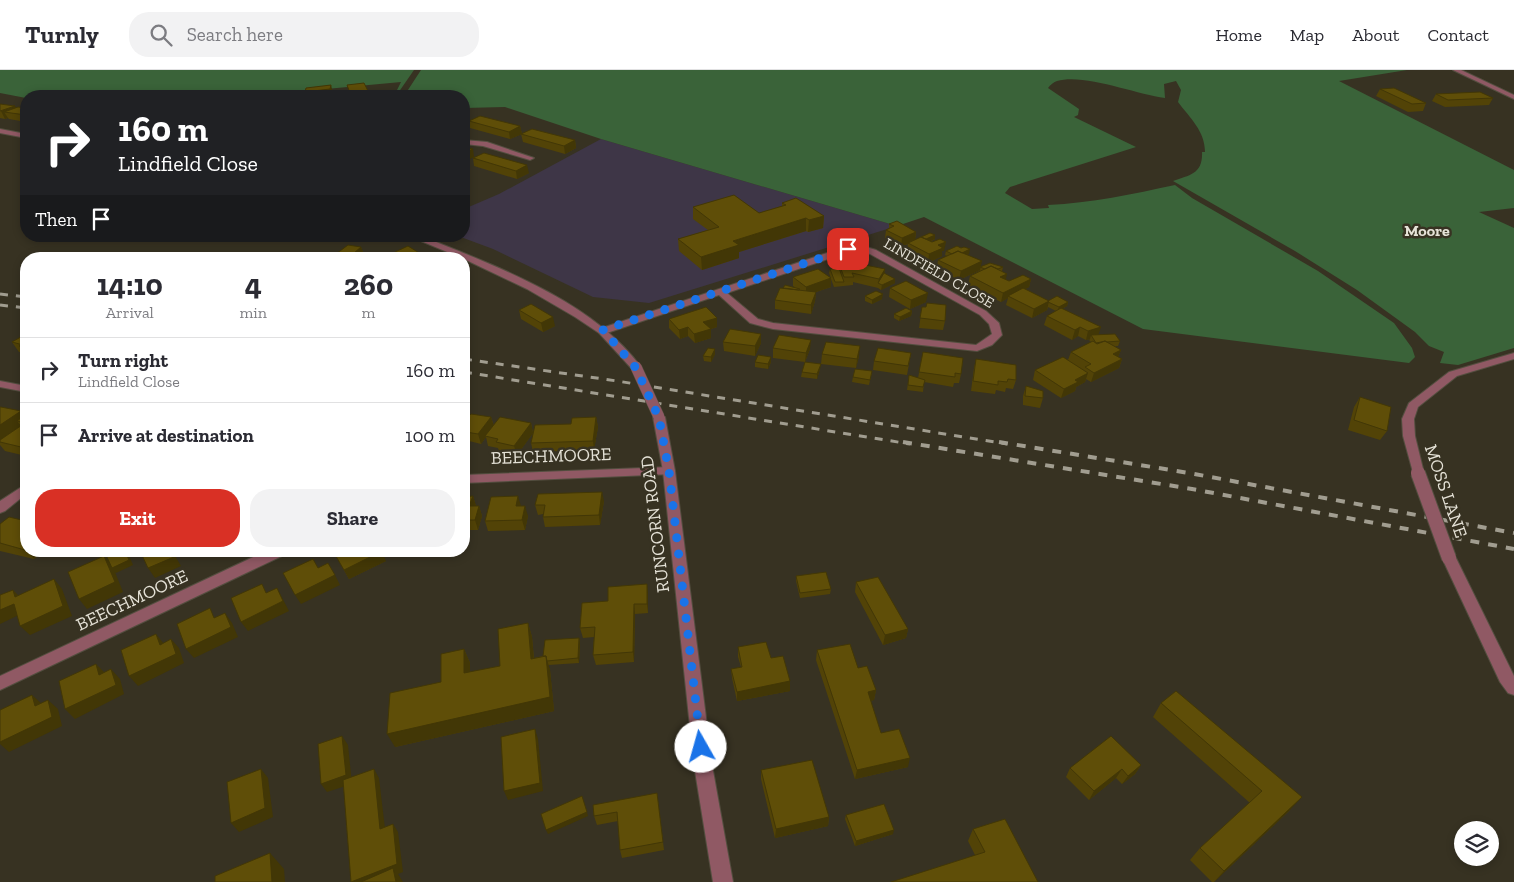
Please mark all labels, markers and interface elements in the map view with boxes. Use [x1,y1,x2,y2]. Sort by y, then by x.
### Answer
search box [129,12,479,57]
text: Turnly [25,20,99,49]
icon: search [147,21,175,49]
text: Search here [187,23,283,46]
text: Home [1215,24,1262,46]
text: Map [1290,24,1324,46]
text: About [1352,24,1399,46]
text: Contact [1427,24,1489,46]
text: 160 m [118,108,208,150]
icon: right [35,110,100,175]
text: Lindfield Close [118,150,258,177]
icon: arrive [87,205,115,233]
text: Then [35,208,77,231]
district label: Moore [1404,221,1450,240]
pin [827,228,869,270]
street label: LINDFIELD CLOSE [881,234,997,312]
icon: arrive [834,235,862,263]
text: 14:10 [97,267,163,303]
text: 4 [245,267,262,303]
text: 260 [344,267,393,303]
text: Arrival [106,303,154,322]
text: min [240,303,267,322]
text: m [362,303,375,322]
text: Turn right [78,349,168,372]
icon: right [35,356,63,384]
text: 160 m [406,359,455,382]
text: Lindfield Close [78,372,180,391]
icon: arrive [35,421,63,449]
text: Arrive at destination [78,424,254,447]
text: 100 m [405,424,455,447]
street label: MOSS LANE [1420,441,1472,541]
street label: BEECHMOORE [490,443,612,469]
street label: RUNCORN ROAD [636,454,674,594]
button: Exit [35,489,240,547]
button: Share [250,489,455,547]
street label: BEECHMOORE [73,565,191,635]
position arrow [674,720,726,772]
map controls [1454,821,1499,866]
button: layers [1454,821,1499,866]

